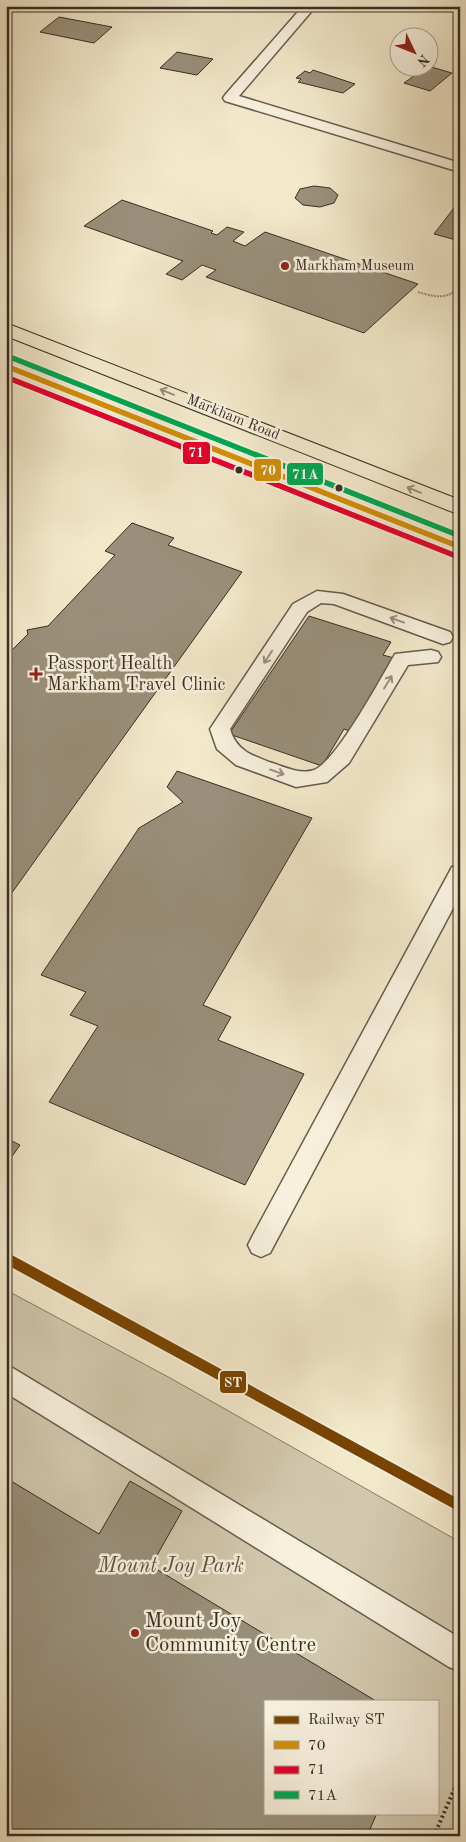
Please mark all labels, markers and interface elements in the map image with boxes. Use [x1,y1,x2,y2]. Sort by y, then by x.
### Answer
north arrow [388,28,438,78]
text: N [414,51,432,69]
place label: Markham Museum [295,259,415,274]
marker: Markham Museum [279,260,291,272]
one-way arrow [159,387,175,396]
street label: Markham Road [184,392,282,444]
line badge: 71 [182,441,211,465]
text: 71 [188,446,204,460]
line badge: 70 [253,458,282,482]
line badge: 71A [286,462,324,486]
text: 70 [260,464,276,478]
unlabelled marker [234,465,244,475]
text: 71A [292,468,319,482]
unlabelled marker [334,483,344,493]
one-way arrow [407,485,423,494]
one-way arrow [390,615,405,624]
one-way arrow [263,650,273,664]
place label: Passport Health Markham Travel Clinic [47,655,225,694]
marker: Passport Health Markham Travel Clinic [29,667,43,681]
one-way arrow [383,676,393,690]
one-way arrow [268,768,284,777]
line badge: ST [219,1370,247,1394]
text: ST [224,1376,242,1390]
park label: Mount Joy Park [97,1556,244,1577]
place label: Mount Joy Community Centre [145,1611,316,1656]
marker: Mount Joy Community Centre [129,1627,141,1639]
legend [264,1700,438,1814]
text: Railway ST [308,1713,385,1728]
text: 70 [308,1739,325,1754]
text: 71 [308,1763,325,1778]
text: 71A [308,1789,337,1804]

